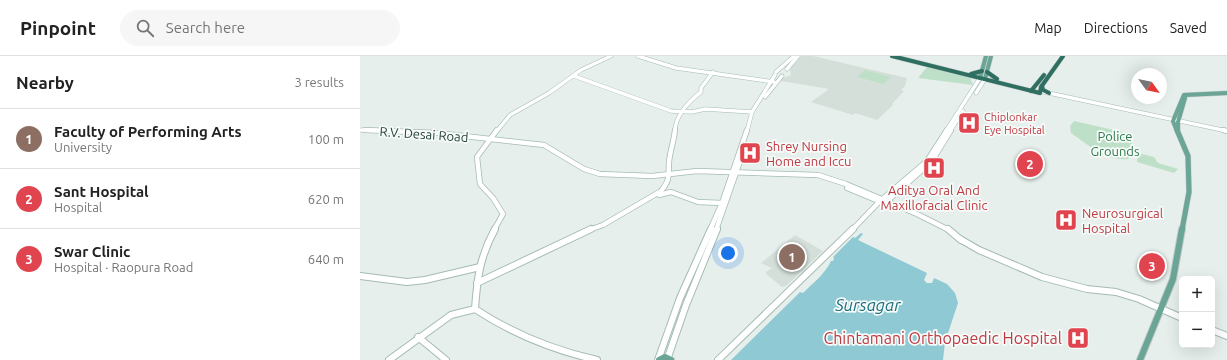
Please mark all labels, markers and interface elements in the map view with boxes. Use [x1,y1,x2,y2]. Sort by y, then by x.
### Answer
search box [120,10,400,46]
text: Pinpoint [20,17,96,39]
icon: search [134,17,156,39]
text: Search here [166,19,245,36]
text: Map [1034,20,1062,36]
text: Directions [1084,20,1148,36]
text: Saved [1170,20,1207,36]
north arrow [1131,68,1167,104]
text: Nearby [16,73,74,92]
text: 3 results [294,75,344,89]
hospital icon: Chiplonkar Eye Hospital [956,110,982,136]
place label: Chiplonkar Eye Hospital [984,111,1045,136]
text: Faculty of Performing Arts [54,123,242,140]
street label: R.V. Desai Road [379,124,469,144]
park label: Police Grounds [1090,129,1140,158]
text: 1 [25,132,33,146]
text: 100 m [308,132,344,146]
place label: Shrey Nursing Home and Iccu [766,139,852,168]
text: University [54,140,112,154]
hospital icon: Shrey Nursing Home and Iccu [737,140,763,166]
pin: 2 [1017,149,1043,179]
hospital icon: Aditya Oral And Maxillofacial Clinic [921,155,947,181]
text: Sant Hospital [54,183,149,200]
place label: Aditya Oral And Maxillofacial Clinic [880,183,988,212]
text: 2 [25,192,33,206]
text: 620 m [308,192,344,206]
text: Hospital [54,200,102,214]
place label: Neurosurgical Hospital [1082,206,1164,235]
hospital icon: Neurosurgical Hospital [1053,207,1079,233]
pin: 1 [779,242,805,272]
text: Swar Clinic [54,243,130,260]
your location [718,243,738,263]
pin: 3 [1139,251,1165,281]
text: 3 [25,252,33,266]
text: 640 m [308,252,344,266]
text: Hospital · Raopura Road [54,260,193,274]
map controls [1179,276,1215,348]
button: + [1179,276,1215,312]
water label: Sursagar [834,295,901,314]
button: − [1179,312,1215,348]
hospital icon: Chintamani Orthopaedic Hospital [1065,325,1091,351]
place label: Chintamani Orthopaedic Hospital [823,329,1062,347]

